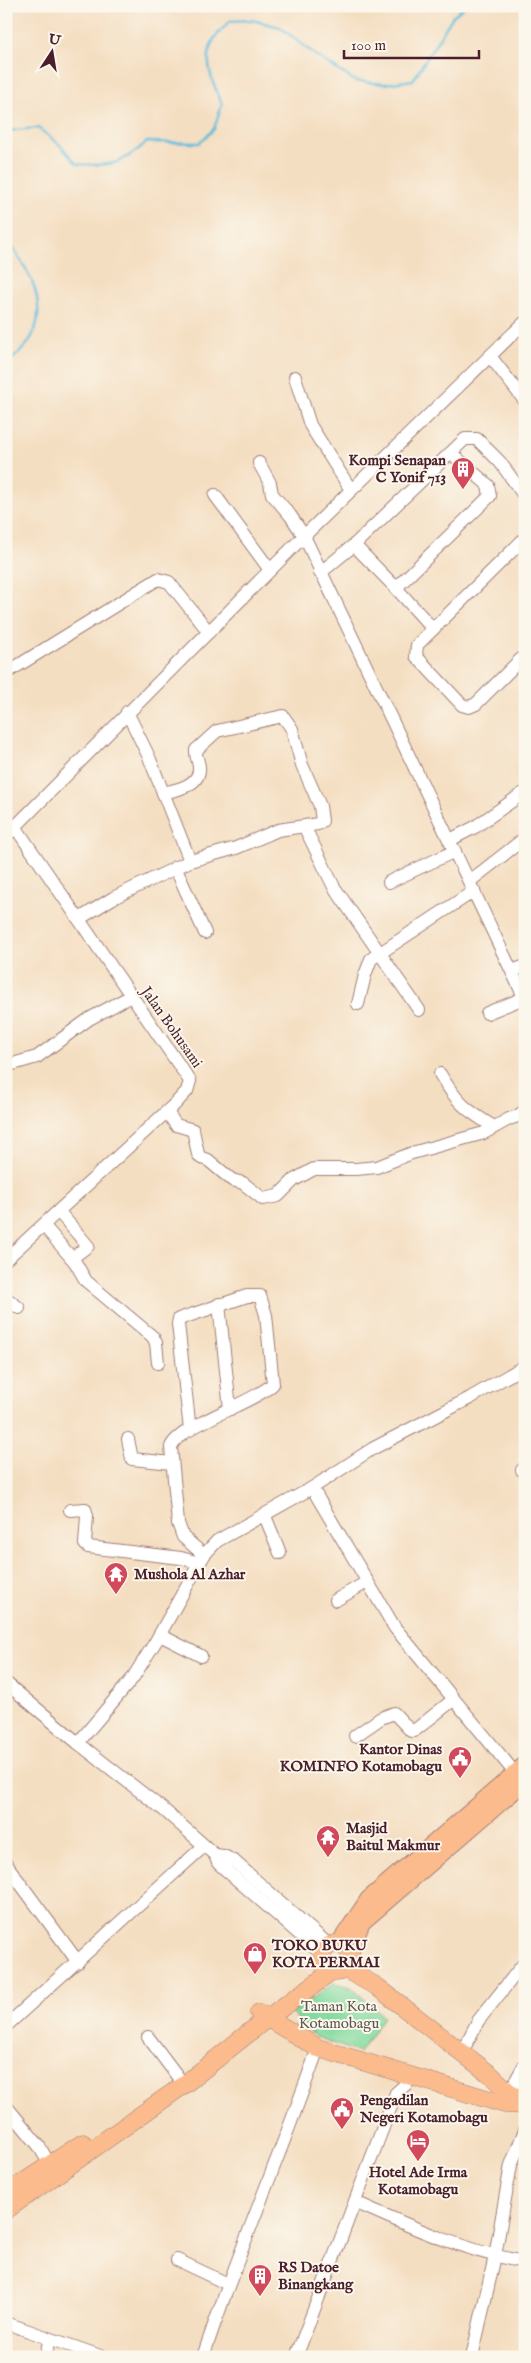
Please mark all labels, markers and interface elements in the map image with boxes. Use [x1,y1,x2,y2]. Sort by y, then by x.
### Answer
north arrow [28,28,78,78]
scale bar [344,28,478,60]
text: U [46,30,63,51]
text: 100 m [351,36,387,55]
place label: Kompi Senapan C Yonif 713 [349,451,446,487]
building icon: Kompi Senapan C Yonif 713 [450,456,476,490]
street label: Jalan Bohusami [135,981,207,1072]
temple icon: Mushola Al Azhar [103,1561,129,1595]
place label: Mushola Al Azhar [134,1565,246,1584]
place label: Kantor Dinas KOMINFO Kotamobagu [280,1740,443,1776]
public building icon: Kantor Dinas KOMINFO Kotamobagu [447,1745,473,1779]
place label: Masjid Baitul Makmur [346,1819,441,1855]
temple icon: Masjid Baitul Makmur [315,1824,341,1858]
place label: TOKO BUKU KOTA PERMAI [271,1936,381,1972]
shop icon: TOKO BUKU KOTA PERMAI [242,1941,268,1975]
park label: Taman Kota Kotamobagu [299,1997,379,2033]
place label: Pengadilan Negeri Kotamobagu [359,2091,488,2127]
public building icon: Pengadilan Negeri Kotamobagu [329,2096,355,2130]
hotel icon: Hotel Ade Irma Kotamobagu [405,2128,431,2162]
place label: Hotel Ade Irma Kotamobagu [369,2163,468,2199]
place label: RS Datoe Binangkang [278,2258,354,2294]
building icon: RS Datoe Binangkang [247,2263,273,2297]

